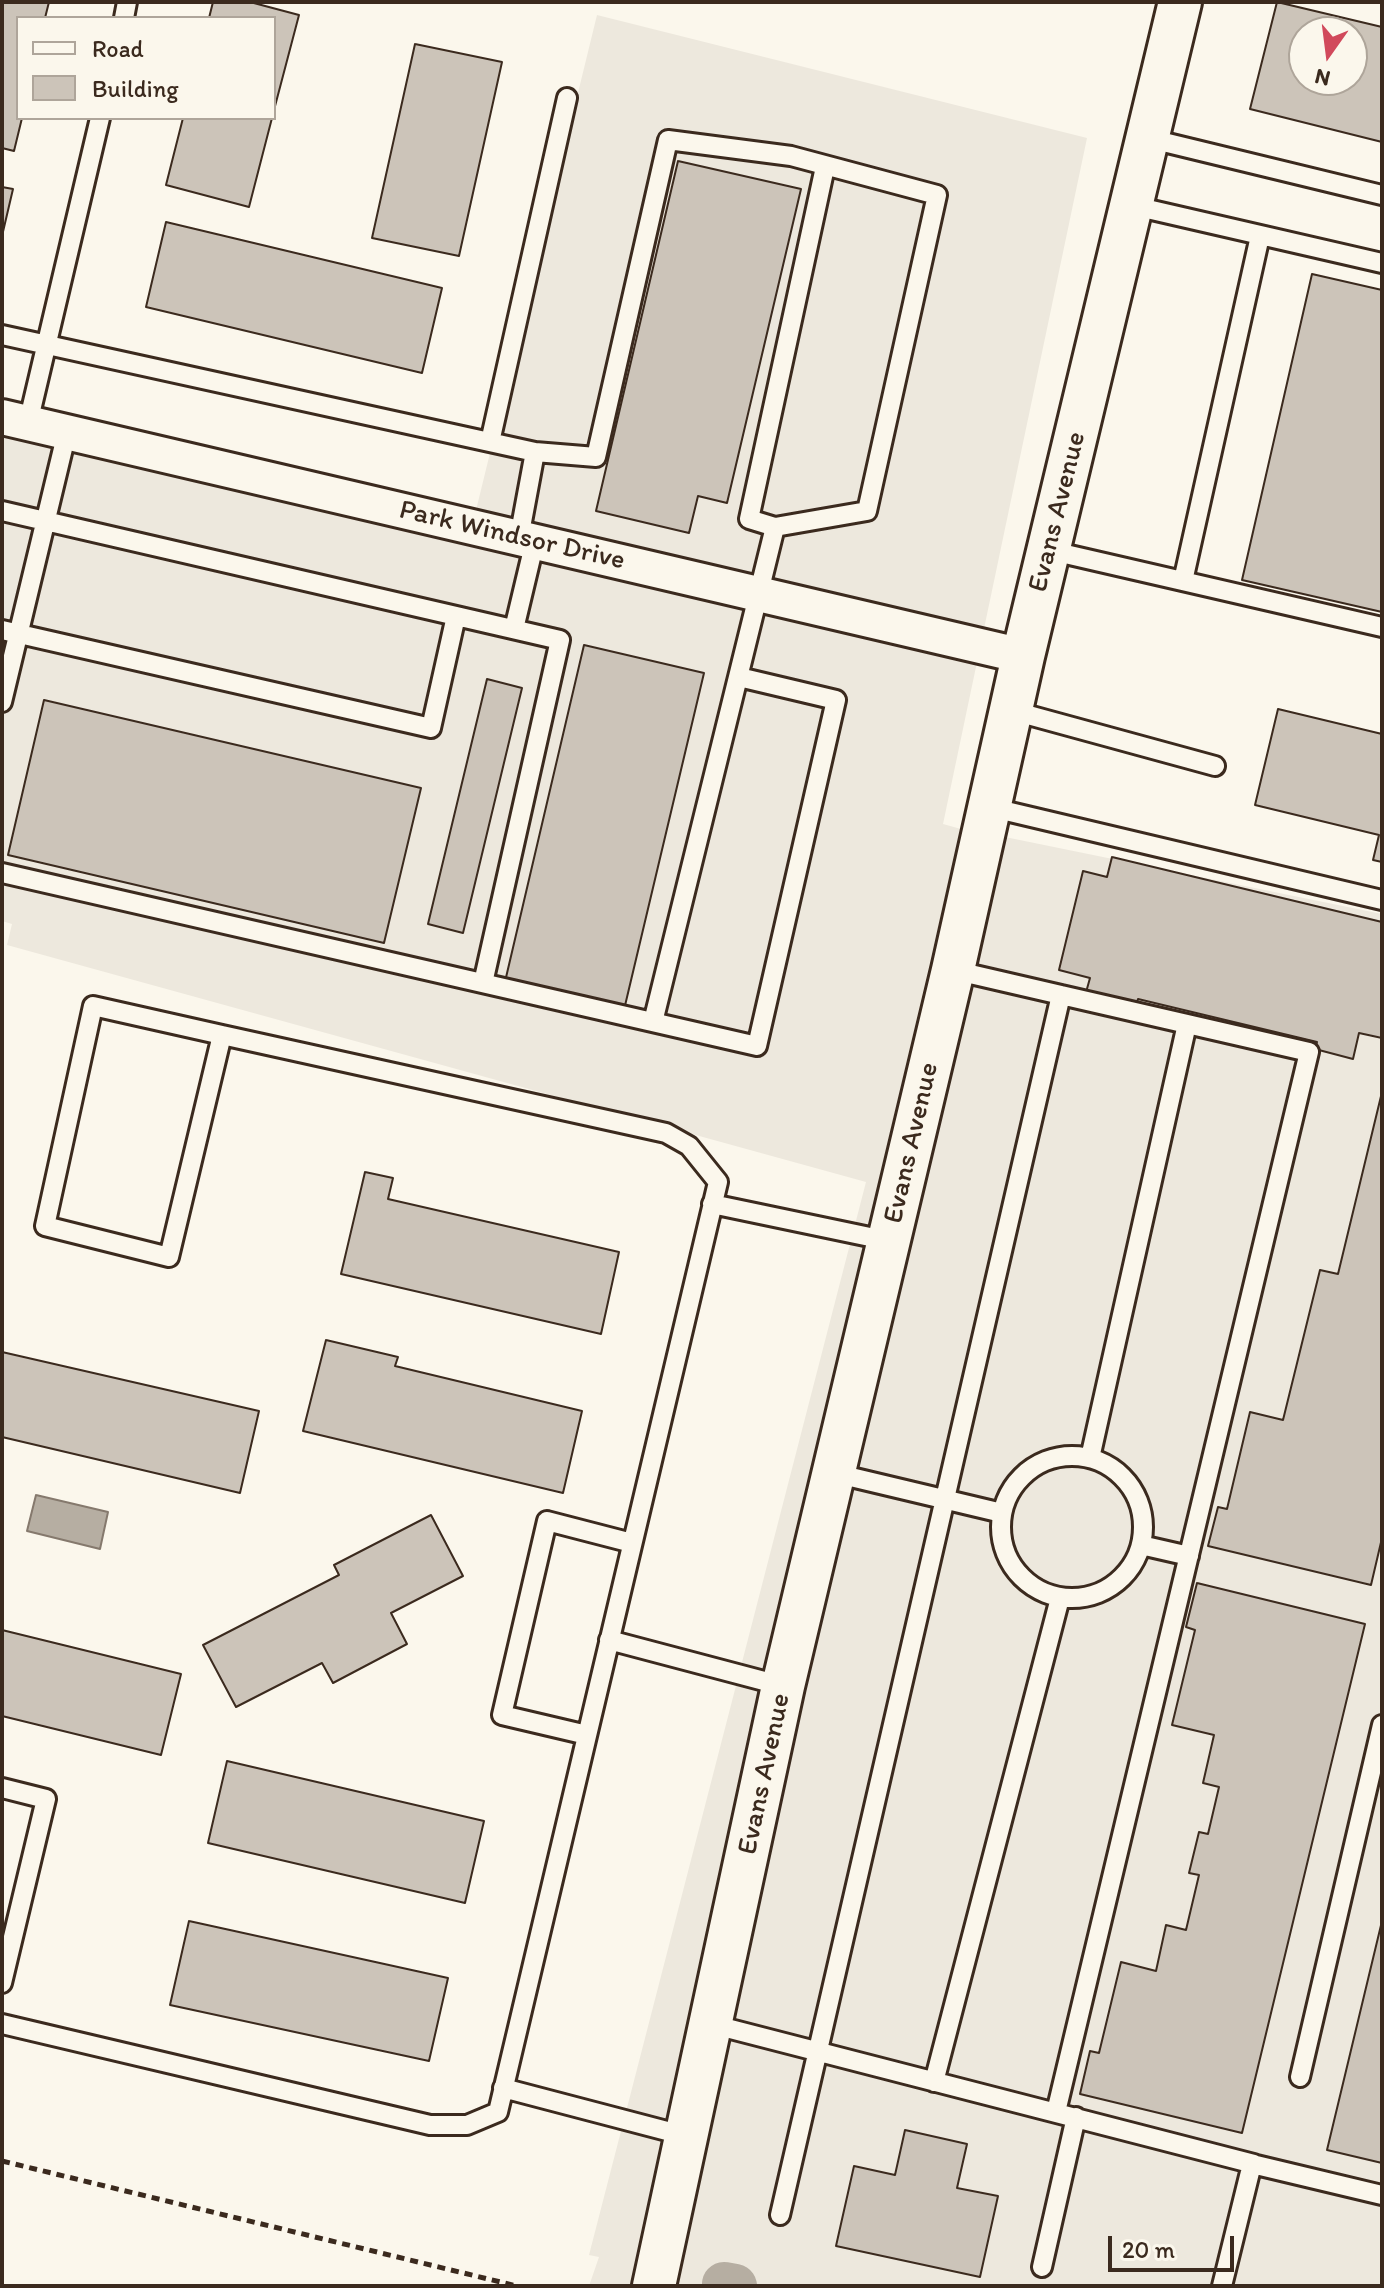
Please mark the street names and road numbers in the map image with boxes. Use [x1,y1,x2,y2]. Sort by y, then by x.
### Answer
street label: Evans Avenue [1022,428,1094,596]
street label: Park Windsor Drive [396,494,628,578]
street label: Evans Avenue [877,1059,947,1227]
street label: Evans Avenue [732,1690,798,1858]

